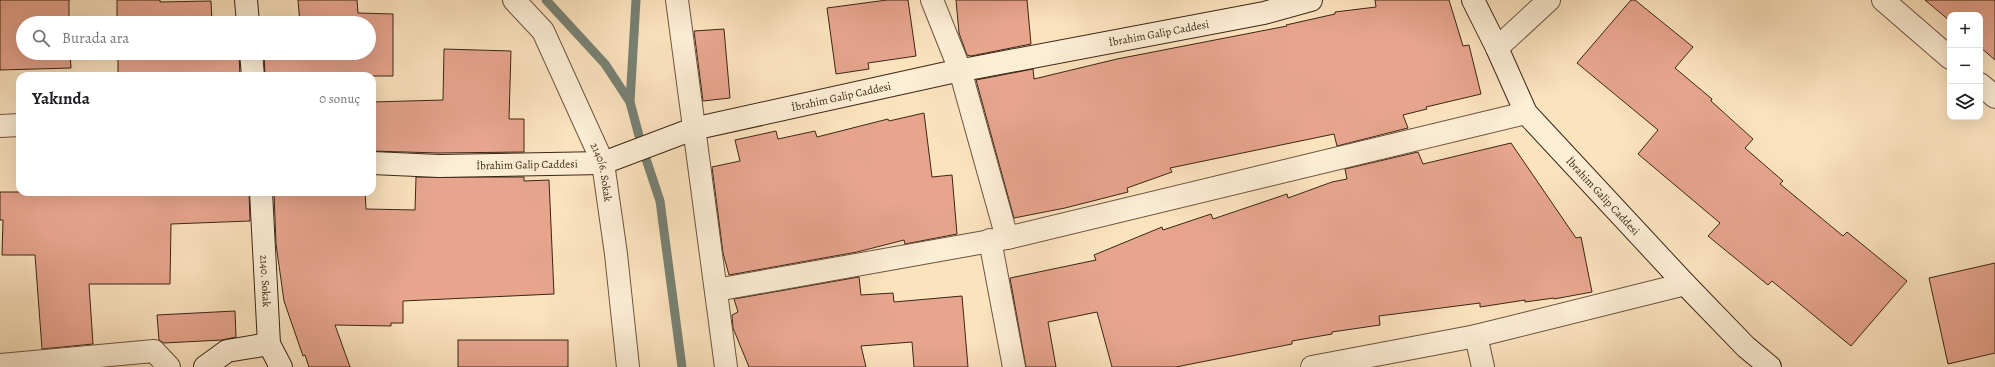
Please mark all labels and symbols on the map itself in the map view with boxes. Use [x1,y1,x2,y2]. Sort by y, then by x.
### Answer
street label: İbrahim Galip Caddesi [1108,17,1210,50]
street label: İbrahim Galip Caddesi [790,79,893,115]
street label: 2140/6. Sokak [587,140,616,203]
street label: İbrahim Galip Caddesi [1563,154,1643,239]
street label: İbrahim Galip Caddesi [476,156,578,173]
street label: 2140. Sokak [256,254,274,308]

